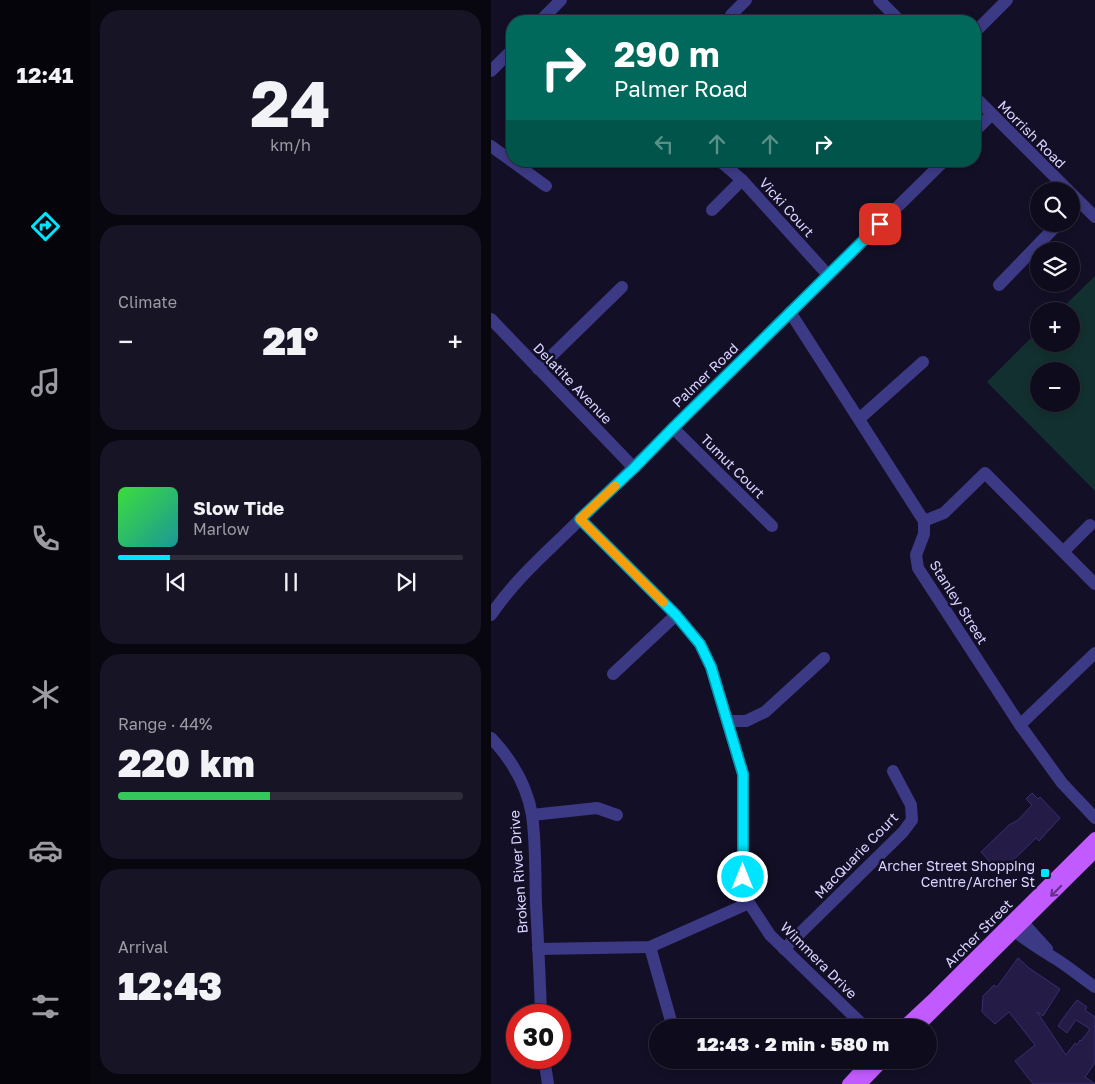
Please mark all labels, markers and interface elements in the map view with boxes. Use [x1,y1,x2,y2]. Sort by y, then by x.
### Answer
text: 290 m [614,33,720,75]
icon: right [531,35,596,100]
text: 12:41 [17,61,73,88]
text: 24 [250,63,331,141]
text: Palmer Road [614,75,748,102]
street label: Morrish Road [995,97,1069,171]
icon: left [650,130,678,158]
icon: ahead [703,130,731,158]
icon: ahead [756,130,784,158]
icon: right [809,130,837,158]
text: km/h [270,135,311,155]
street label: Vicki Court [756,174,818,240]
map controls [1030,182,1080,412]
button: search [1030,182,1080,232]
pin [859,203,901,245]
icon: directions [28,209,63,244]
icon: arrive [866,210,894,238]
button: layers [1030,242,1080,292]
text: Climate [118,292,177,312]
button: + [1030,302,1080,352]
text: 21° [263,318,318,363]
text: − [118,325,133,358]
text: + [448,325,463,358]
street label: Delatite Avenue [530,339,616,427]
street label: Palmer Road [668,339,742,411]
button: − [1030,362,1080,412]
icon: music [28,365,63,400]
street label: Tumut Court [697,430,769,502]
text: Slow Tide [193,496,284,519]
text: Marlow [193,519,249,539]
icon: phone [28,521,63,556]
street label: Stanley Street [926,557,992,647]
icon: previous [162,568,190,596]
icon: pause [277,568,305,596]
icon: next [392,568,420,596]
icon: climate [28,677,63,712]
text: Range · 44% [118,714,212,734]
text: 220 km [118,740,255,785]
street label: MacQuarie Court [811,808,901,902]
street label: Broken River Drive [505,810,531,934]
icon: car [28,833,63,868]
position arrow [716,850,768,902]
place label: Archer Street Shopping Centre/Archer St [878,857,1035,890]
marker: Archer Street Shopping Centre/Archer St [1039,867,1051,879]
one-way arrow [1050,885,1062,897]
street label: Archer Street [940,895,1016,971]
street label: Wimmera Drive [777,918,861,1002]
text: Arrival [118,937,168,957]
text: 12:43 [118,963,222,1008]
icon: filters [28,989,63,1024]
speed limit sign: 30 [506,1004,571,1069]
text: 12:43 · 2 min · 580 m [697,1032,889,1055]

